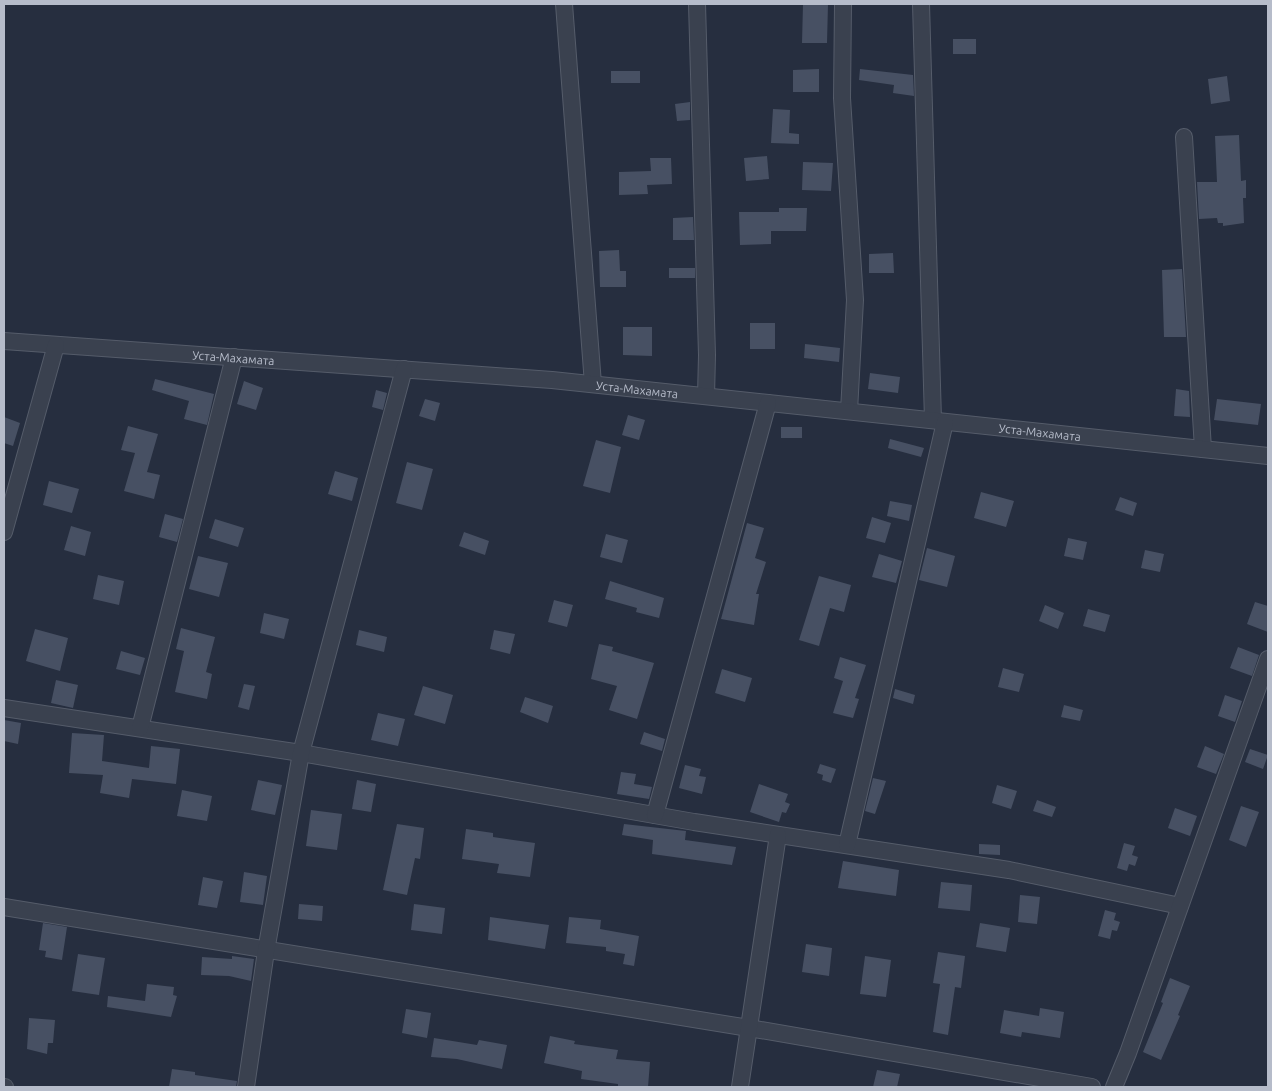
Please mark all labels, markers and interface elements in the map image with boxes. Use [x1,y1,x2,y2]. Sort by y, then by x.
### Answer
street label: Уста-Махамата [192,348,275,367]
street label: Уста-Махамата [595,378,679,400]
street label: Уста-Махамата [998,421,1082,443]

